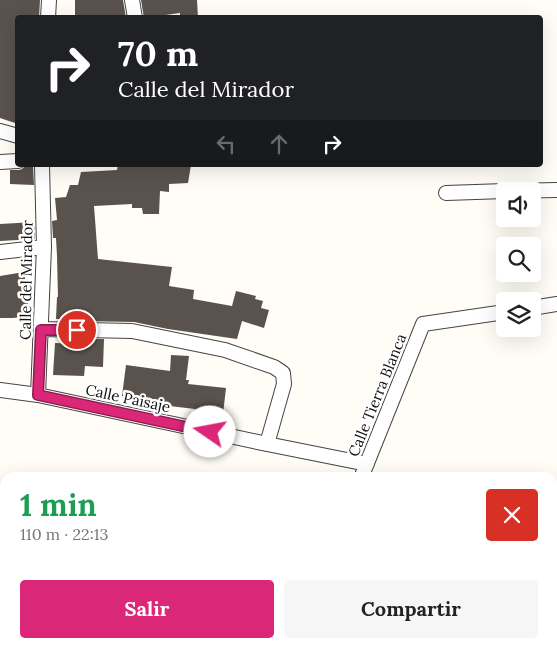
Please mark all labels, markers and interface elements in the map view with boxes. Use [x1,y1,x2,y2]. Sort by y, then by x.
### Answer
text: 70 m [118,31,198,76]
icon: right [35,35,100,100]
text: Calle del Mirador [118,75,294,103]
icon: left [212,130,240,158]
icon: ahead [265,130,293,158]
icon: right [318,130,346,158]
map controls [496,182,541,337]
button: sound [496,182,541,227]
street label: Calle del Mirador [15,219,37,340]
button: search [496,237,541,282]
button: layers [496,292,541,337]
pin [56,309,98,351]
icon: arrive [63,316,91,344]
street label: Calle Tierra Blanca [344,331,410,459]
street label: Calle Paisaje [84,380,172,416]
position arrow [183,405,235,457]
text: 1 min [20,486,97,524]
button: close [486,489,538,541]
text: 110 m · 22:13 [20,524,108,544]
button: Salir [20,580,274,638]
button: Compartir [284,580,538,638]

